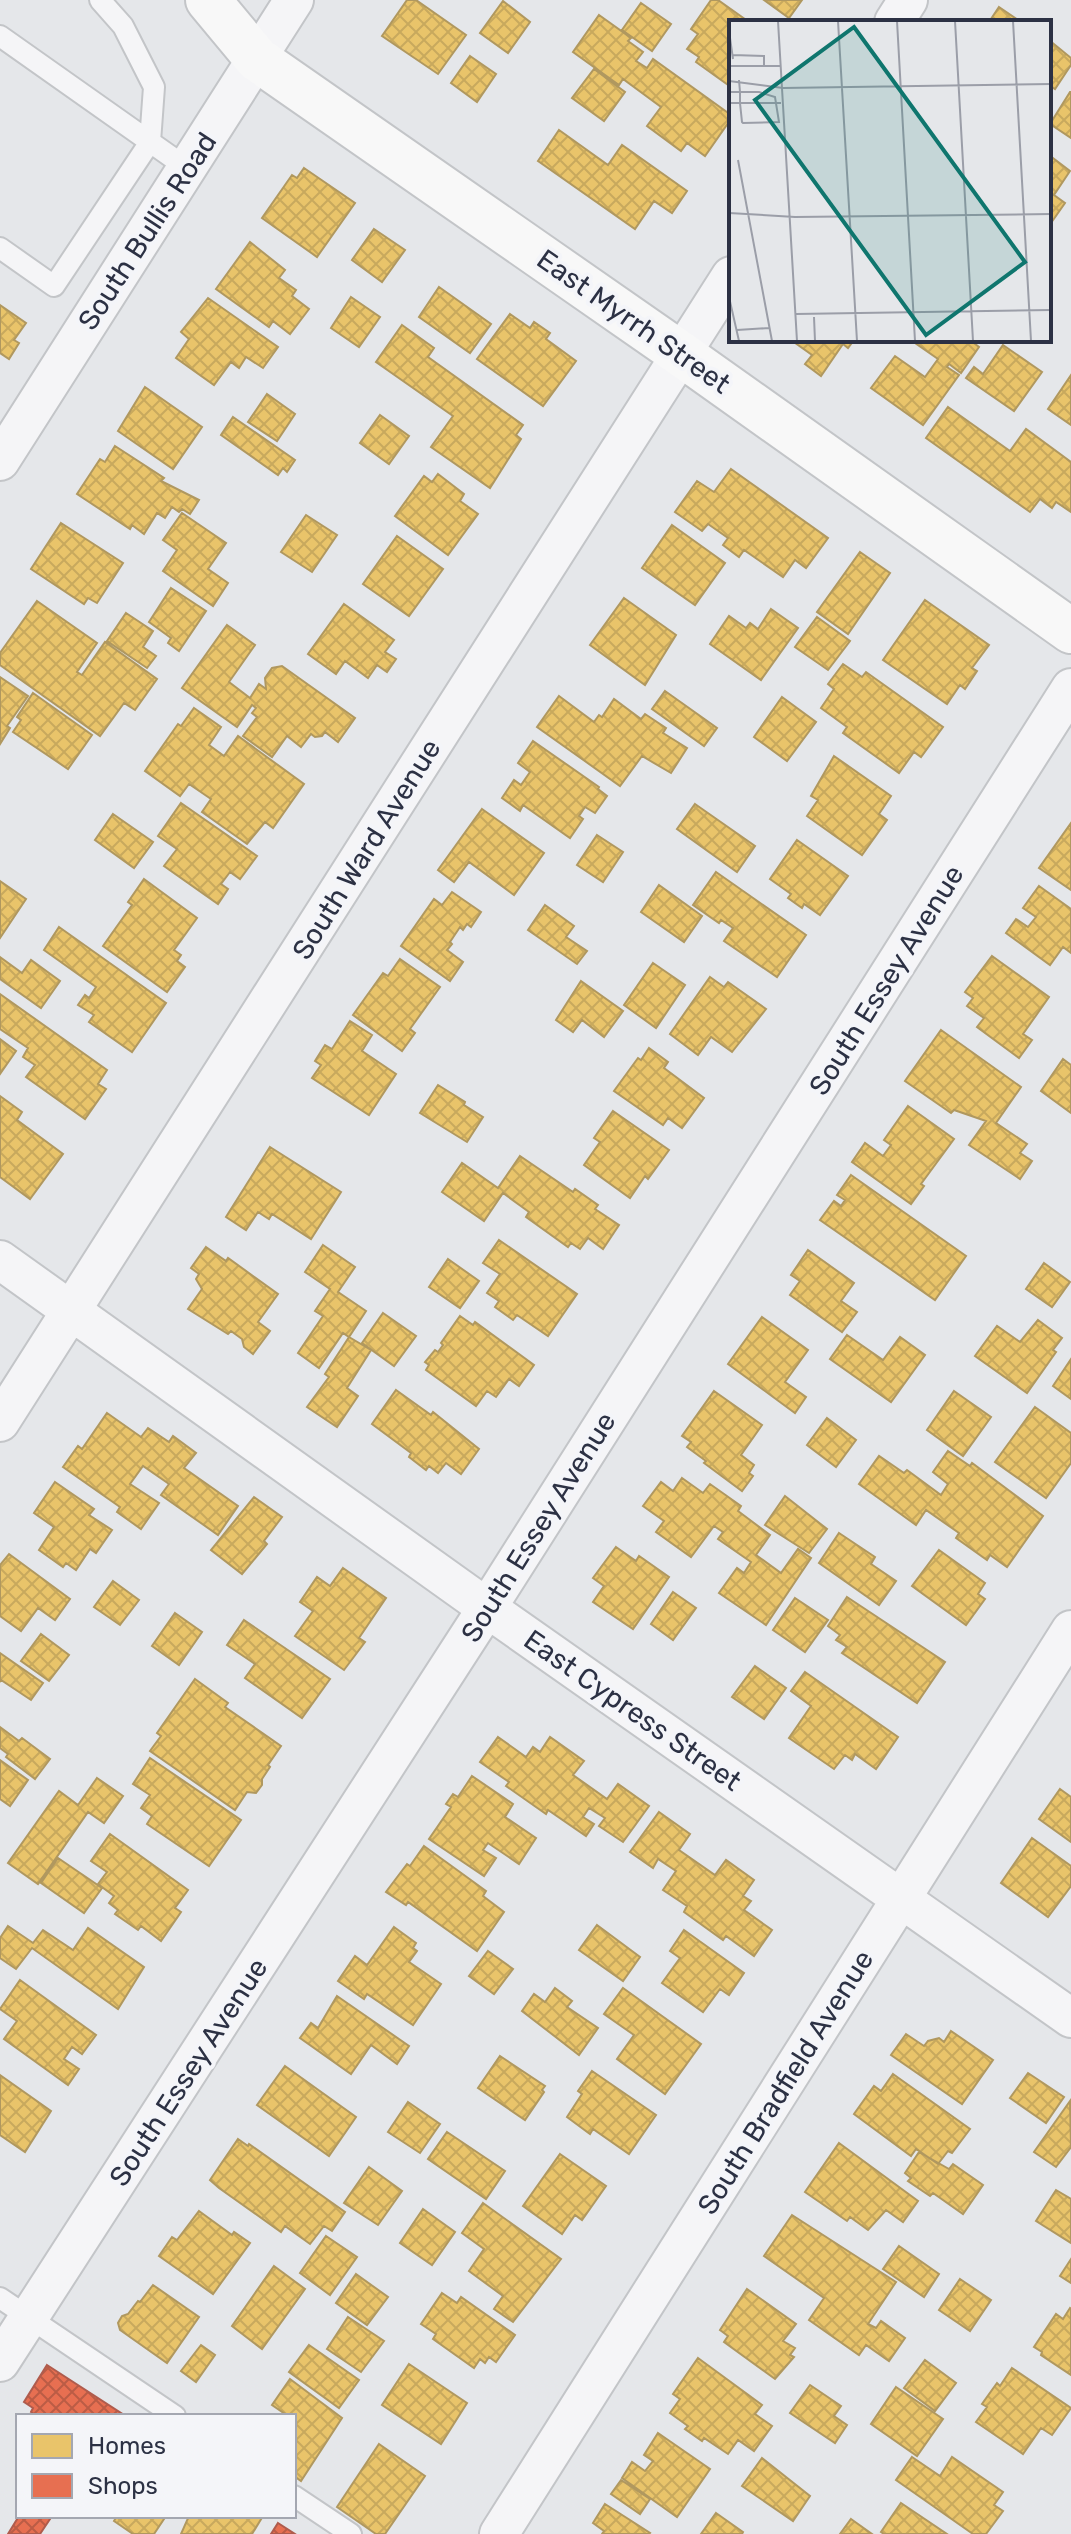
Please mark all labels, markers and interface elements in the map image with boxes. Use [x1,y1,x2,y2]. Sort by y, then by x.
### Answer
inset map [729,20,1051,342]
street label: South Bullis Road [71,126,224,336]
street label: East Myrrh Street [531,242,737,400]
street label: South Ward Avenue [285,733,448,965]
street label: South Essey Avenue [802,859,971,1101]
street label: South Essey Avenue [454,1406,623,1648]
street label: East Cypress Street [518,1623,748,1798]
street label: South Bradfield Avenue [691,1944,880,2220]
street label: South Essey Avenue [102,1952,274,2192]
legend [16,2414,296,2518]
text: Homes [88,2432,166,2460]
text: Shops [88,2472,158,2500]

